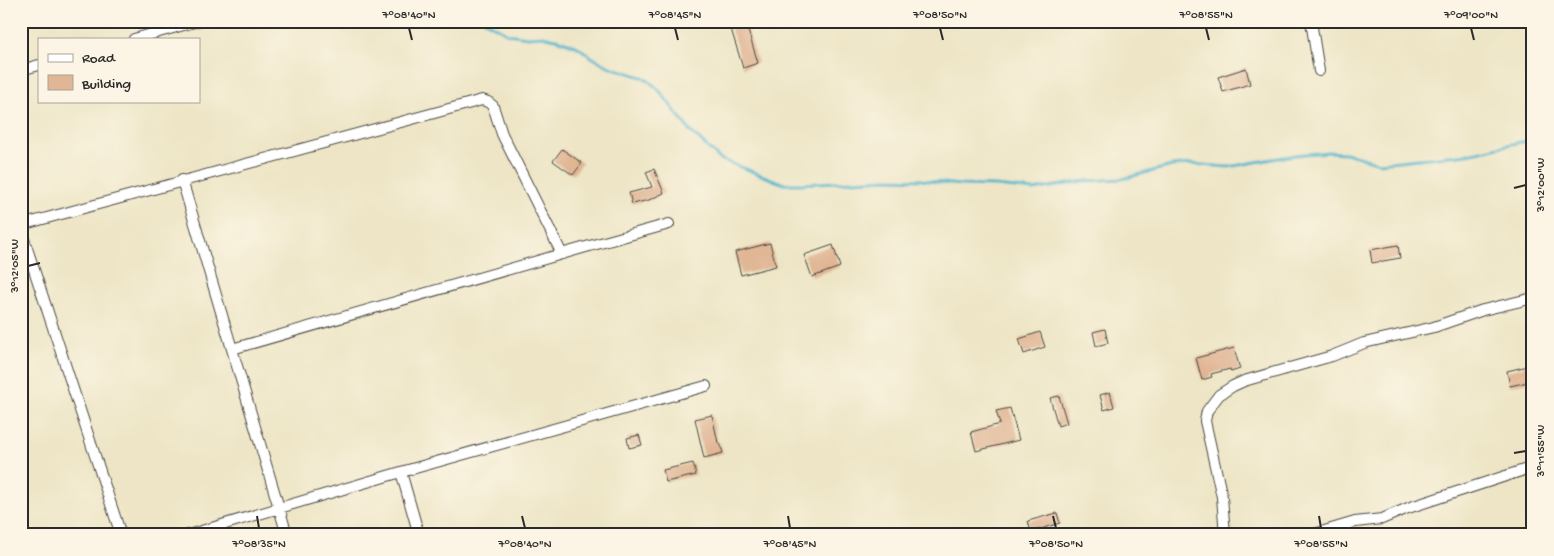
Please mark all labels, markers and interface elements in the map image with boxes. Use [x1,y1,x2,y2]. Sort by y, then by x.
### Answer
text: 7°08'40"N [381,9,436,23]
text: 7°08'45"N [648,9,702,23]
text: 7°08'50"N [912,9,967,23]
text: 7°08'55"N [1178,9,1233,23]
text: 7°09'00"N [1443,9,1498,23]
legend [38,38,200,102]
text: Road [82,50,116,68]
text: Building [81,76,131,94]
text: 3°12'00"W [1535,158,1549,213]
text: 3°12'05"W [9,239,23,294]
text: 3°11'55"W [1535,425,1549,478]
text: 7°08'35"N [231,538,286,552]
text: 7°08'40"N [497,538,552,552]
text: 7°08'45"N [763,538,817,552]
text: 7°08'50"N [1028,538,1083,552]
text: 7°08'55"N [1293,538,1348,552]

